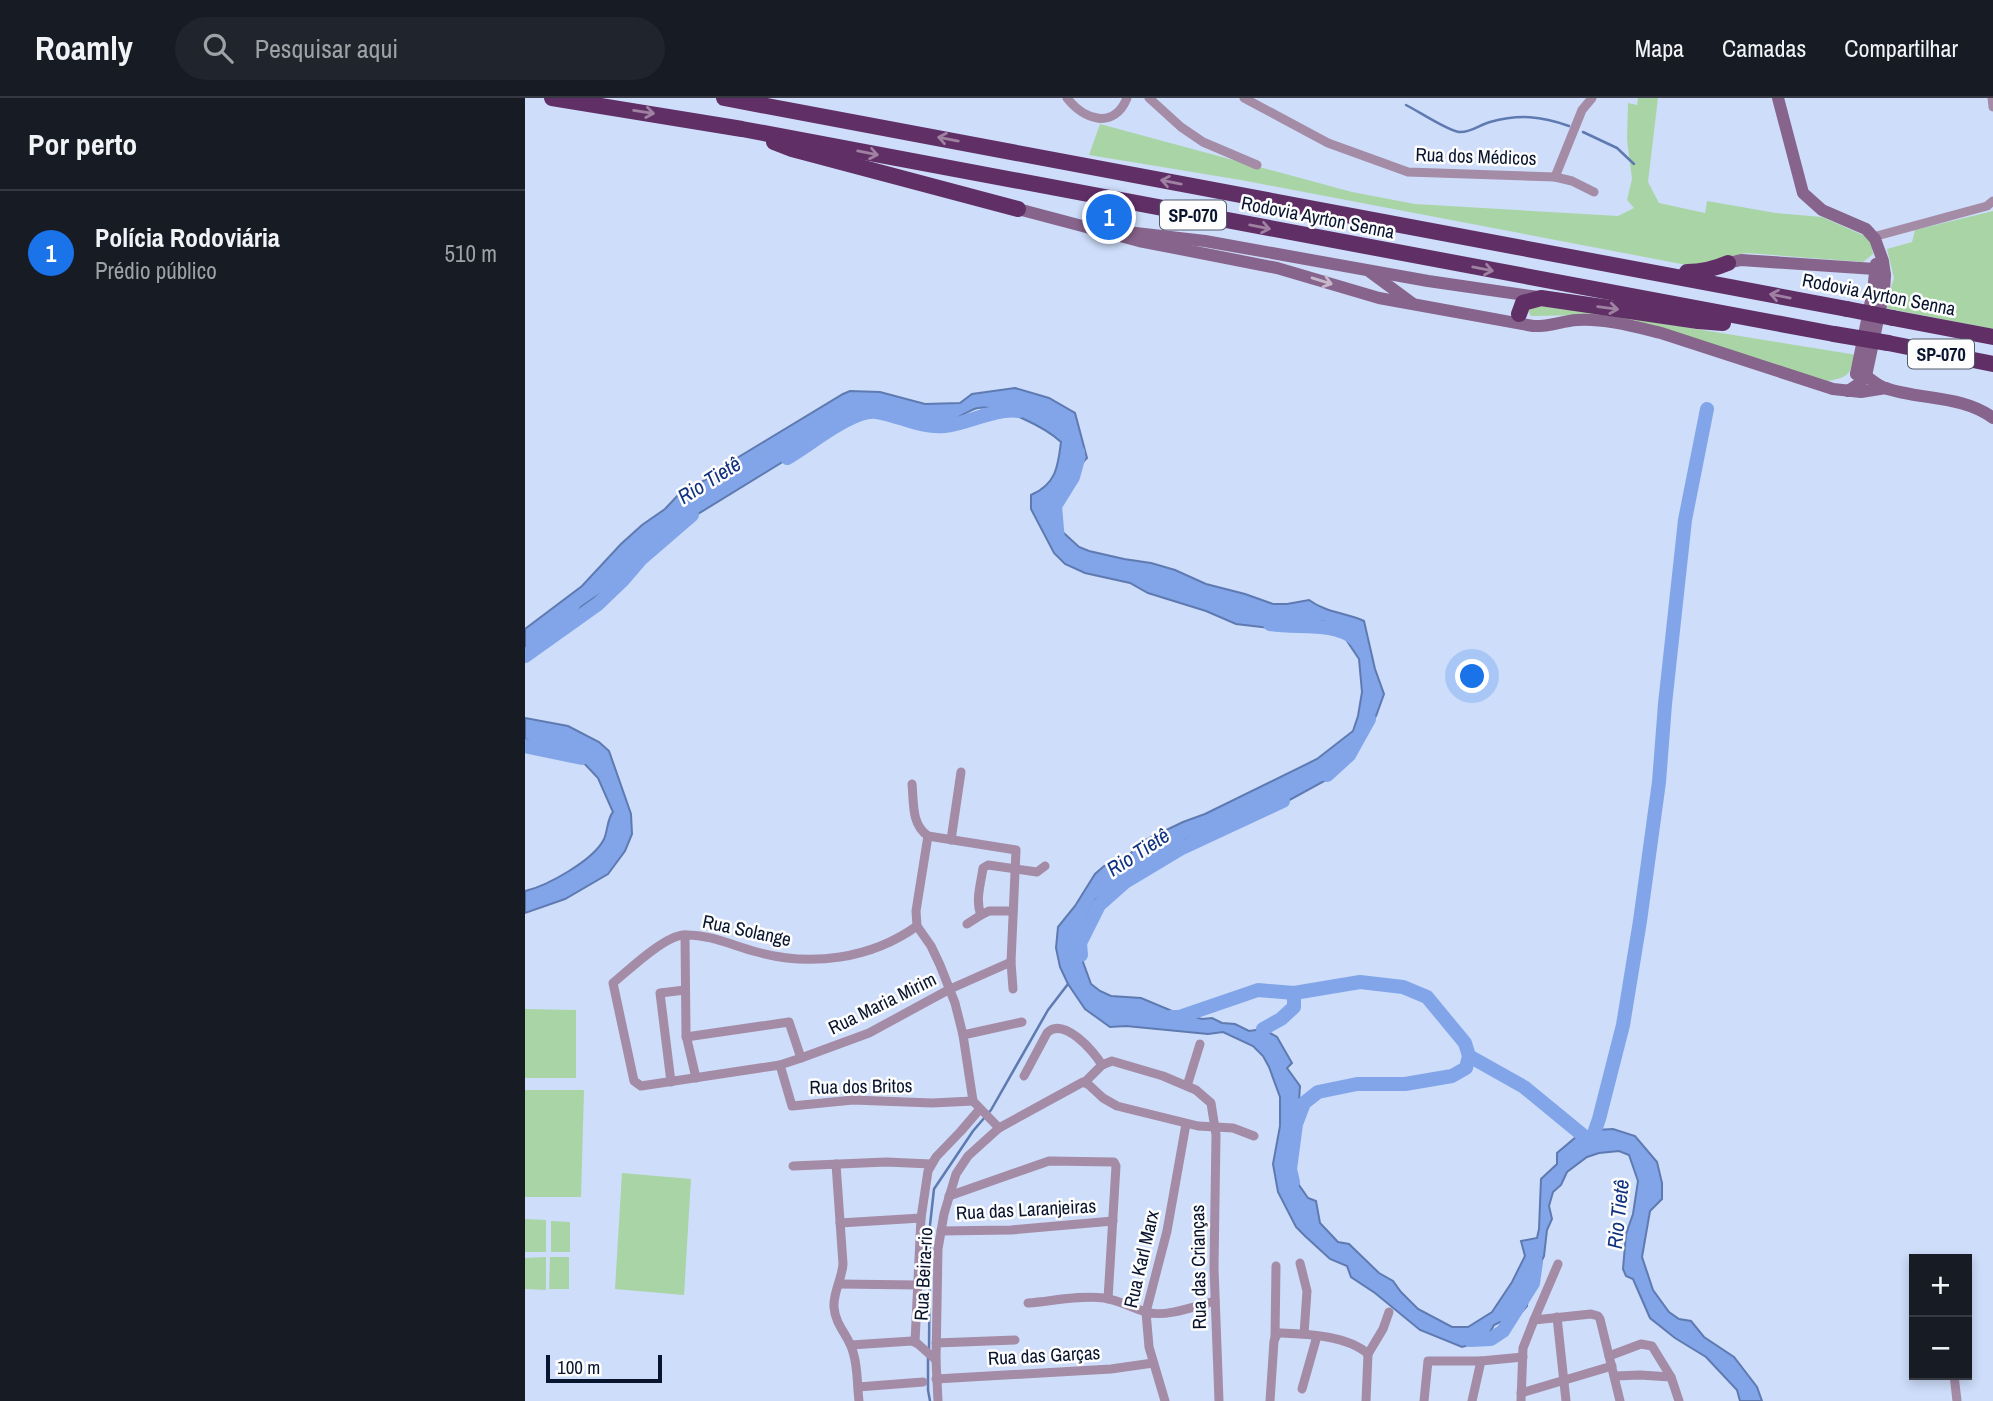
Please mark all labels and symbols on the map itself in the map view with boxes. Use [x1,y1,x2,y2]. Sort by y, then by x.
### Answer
one-way arrow [632,106,655,119]
one-way arrow [937,132,960,145]
street label: Rua dos Médicos [1415,141,1537,171]
one-way arrow [856,146,879,160]
one-way arrow [1160,174,1183,188]
street label: Rodovia Ayrton Senna [1239,189,1397,245]
pin: 1 [1086,191,1132,243]
road number: SP-070 [1160,201,1226,230]
one-way arrow [1248,221,1271,234]
one-way arrow [1471,263,1494,276]
street label: Rodovia Ayrton Senna [1800,266,1958,322]
one-way arrow [1311,275,1333,288]
one-way arrow [1769,289,1792,302]
one-way arrow [1597,301,1619,314]
road number: SP-070 [1908,340,1974,368]
water label: Rio Tietê [672,449,746,511]
your location [1455,659,1489,693]
water label: Rio Tietê [1101,821,1175,883]
street label: Rua Solange [700,908,794,952]
street label: Rua Maria Mirim [824,966,940,1040]
street label: Rua dos Britos [809,1072,913,1100]
water label: Rio Tietê [1600,1178,1636,1250]
street label: Rua das Laranjeiras [955,1192,1097,1226]
street label: Rua das Crianças [1184,1204,1212,1330]
street label: Rua Karl Marx [1117,1207,1165,1310]
street label: Rua Beira-rio [908,1227,938,1321]
street label: Rua das Garças [987,1339,1101,1371]
scale bar [546,1352,661,1384]

